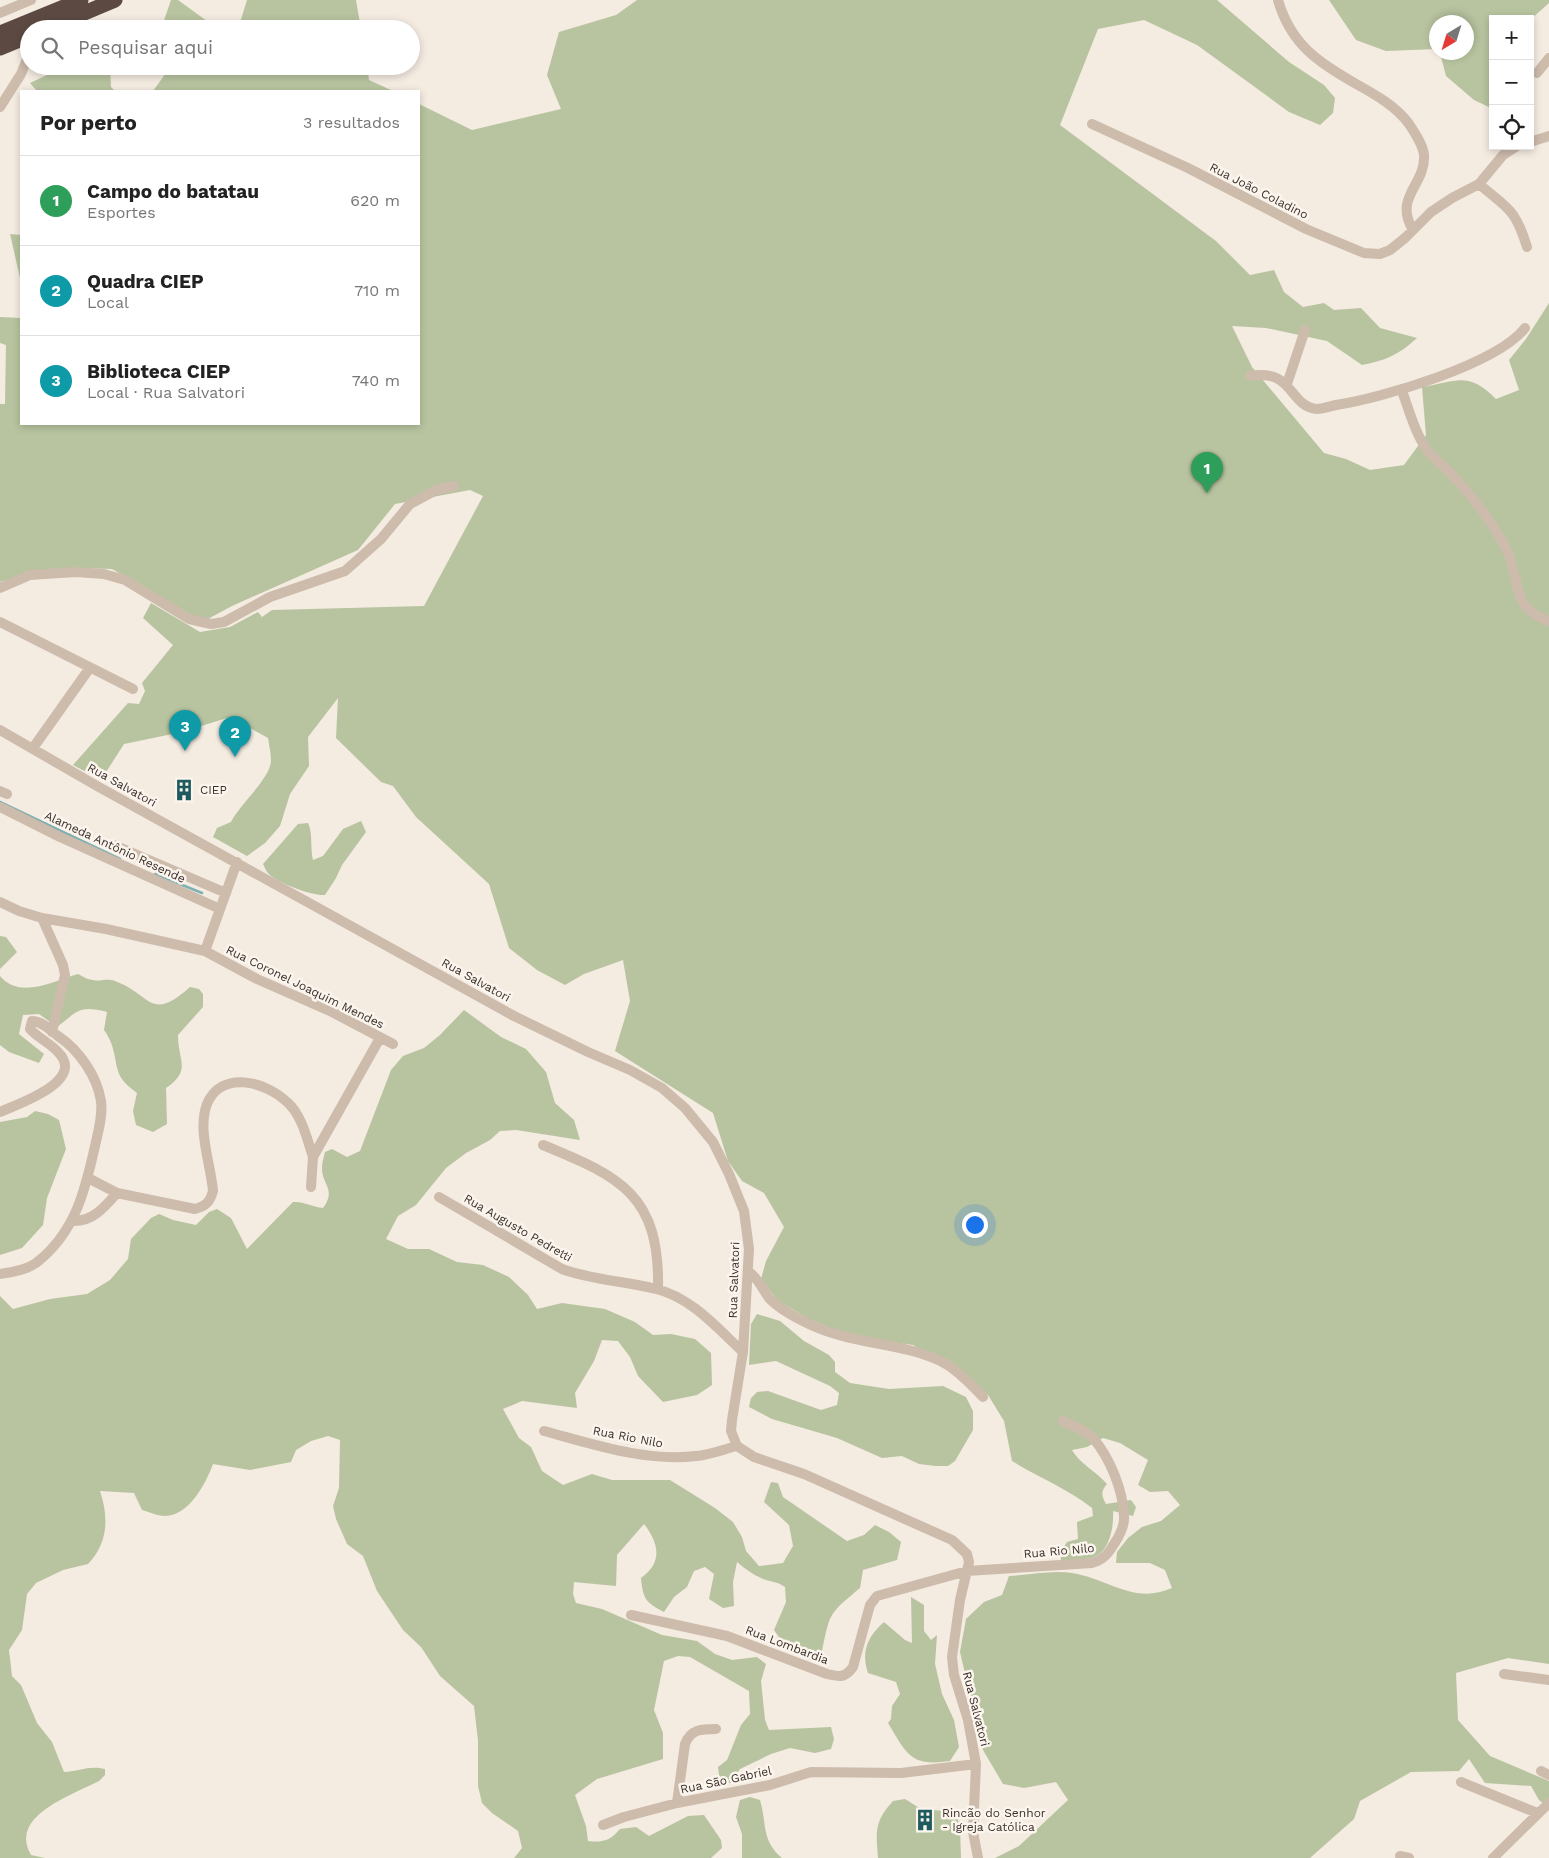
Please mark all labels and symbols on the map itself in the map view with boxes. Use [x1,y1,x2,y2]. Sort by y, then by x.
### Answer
north arrow [1429,15,1474,60]
street label: Rua João Coladino [1207,160,1311,222]
pin: 1 [1191,452,1223,493]
pin: 3 [169,710,201,751]
pin: 2 [219,716,251,757]
street label: Rua Salvatori [85,760,159,810]
building icon: CIEP [171,777,197,803]
place label: CIEP [200,783,227,797]
street label: Alameda Antônio Resende [42,808,188,886]
street label: Rua Coronel Joaquim Mendes [224,943,386,1031]
street label: Rua Salvatori [439,955,513,1005]
street label: Rua Augusto Pedretti [461,1191,575,1265]
your location [962,1212,988,1238]
street label: Rua Salvatori [726,1241,742,1319]
street label: Rua Rio Nilo [592,1423,664,1451]
street label: Rua Rio Nilo [1023,1541,1095,1561]
street label: Rua Lombardia [743,1623,831,1667]
street label: Rua Salvatori [960,1670,992,1748]
street label: Rua São Gabriel [679,1763,773,1797]
place label: Rincão do Senhor - Igreja Católica [942,1806,1046,1834]
building icon: Rincão do Senhor - Igreja Católica [912,1807,938,1833]

